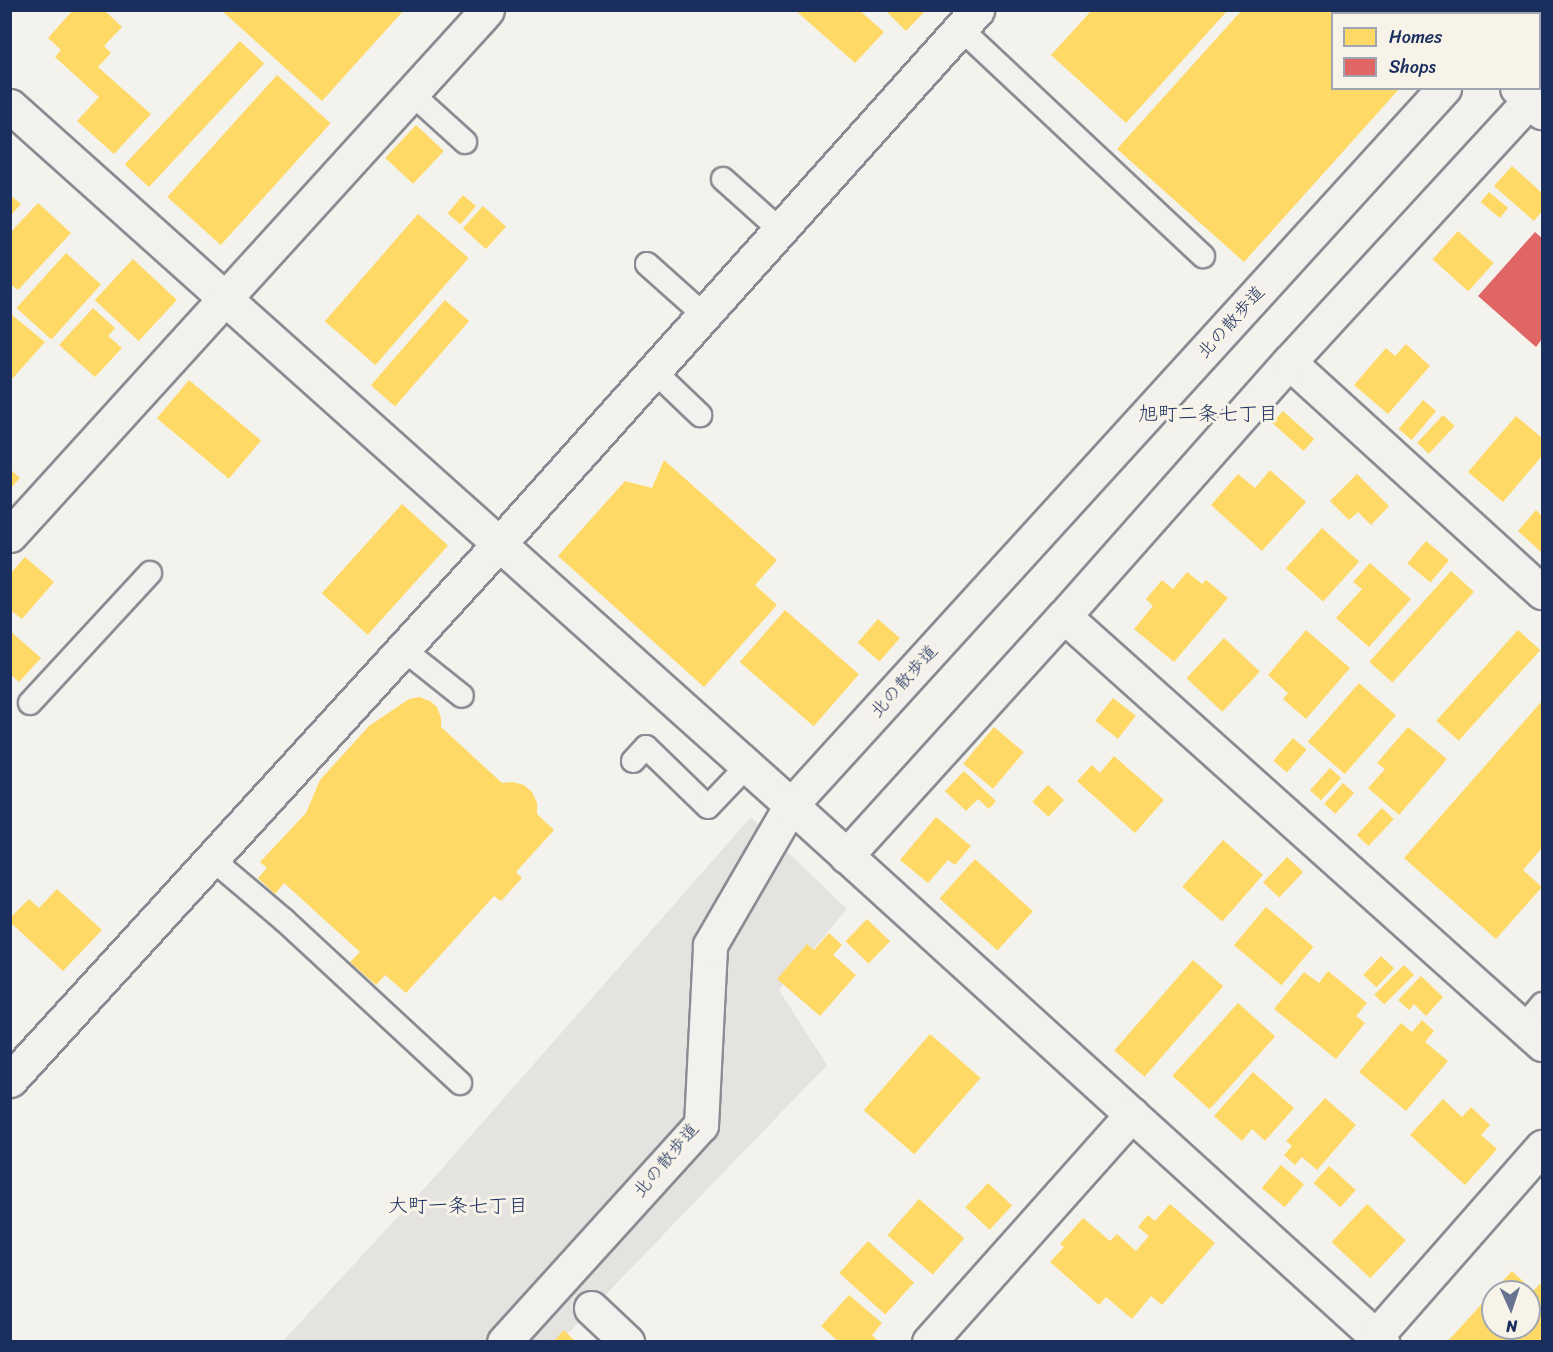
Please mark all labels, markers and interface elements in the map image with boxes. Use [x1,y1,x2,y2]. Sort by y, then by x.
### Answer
legend [1331,12,1541,90]
text: Homes [1389,21,1442,53]
text: Shops [1389,51,1436,83]
street label: 北の散歩道 [1193,281,1269,363]
district label: 旭町二条七丁目 [1138,401,1278,425]
street label: 北の散歩道 [866,640,942,722]
street label: 北の散歩道 [629,1119,703,1201]
district label: 大町一条七丁目 [388,1193,528,1217]
north arrow [1481,1280,1541,1340]
text: N [1506,1312,1518,1341]

